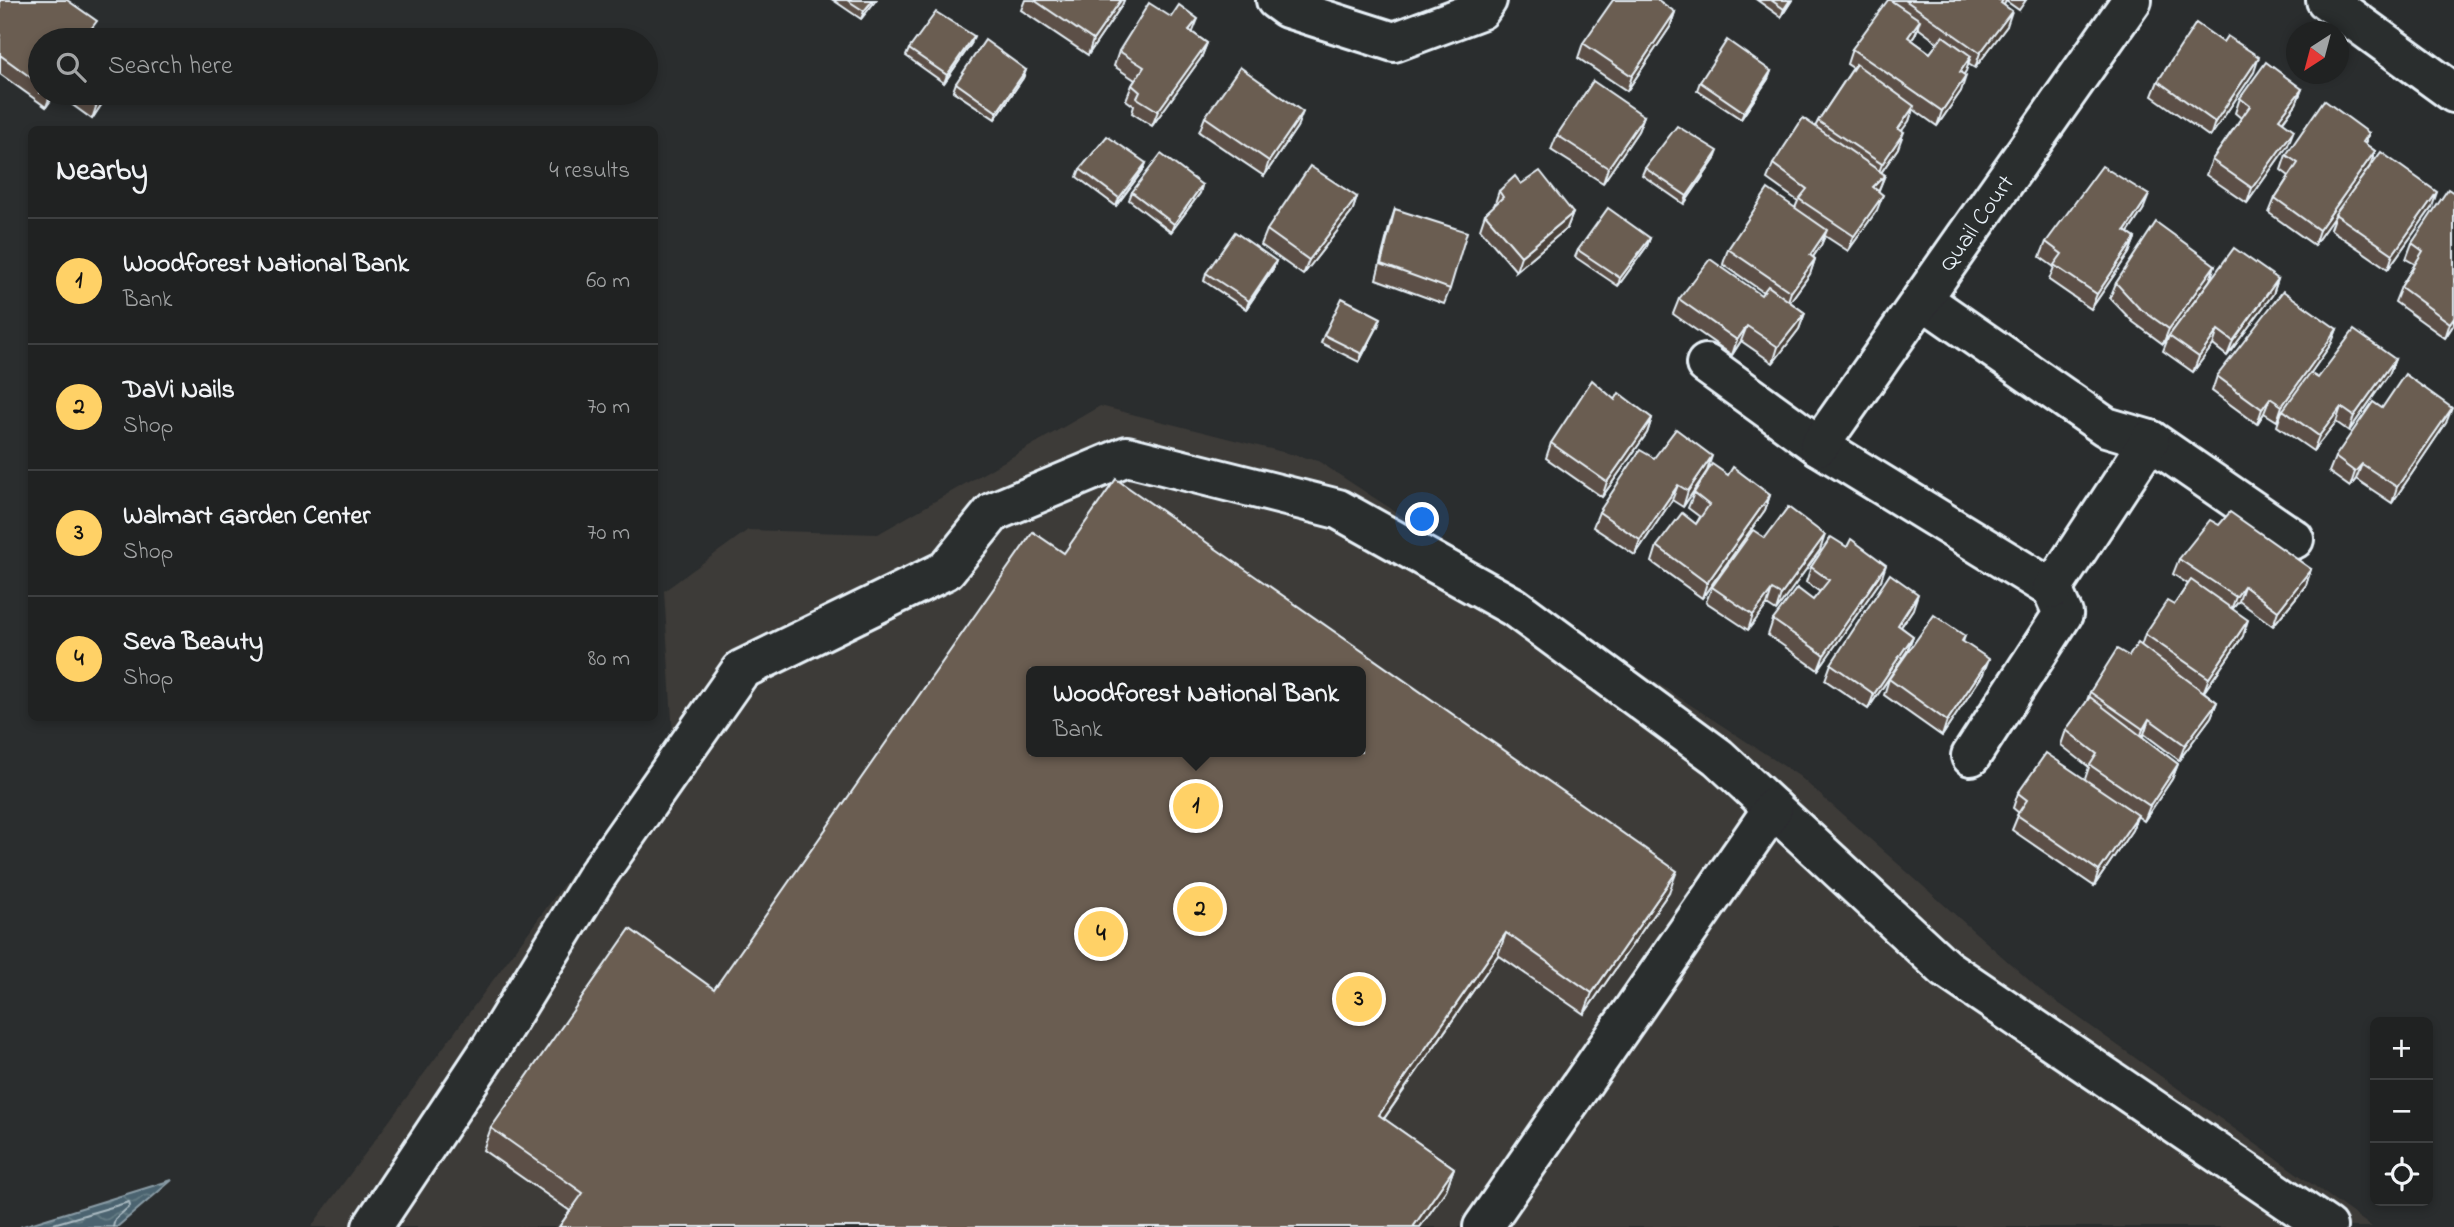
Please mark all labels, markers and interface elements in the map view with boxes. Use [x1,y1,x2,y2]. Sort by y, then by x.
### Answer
north arrow [2286,21,2349,84]
search box [28,28,658,105]
icon: search [52,48,90,86]
text: Search here [108,48,233,86]
text: Nearby [56,150,148,194]
text: 4 results [549,155,630,188]
street label: Quail Court [1932,168,2024,280]
text: Woodforest National Bank [123,246,409,284]
text: 1 [75,265,83,298]
text: 60 m [586,265,630,298]
text: Bank [123,284,172,317]
text: DaVi Nails [123,372,235,410]
text: 2 [73,391,85,424]
text: 70 m [587,391,630,424]
text: Shop [123,410,173,443]
text: Walmart Garden Center [123,498,370,536]
your location [1405,502,1439,536]
text: 3 [74,517,84,550]
text: 70 m [587,517,630,550]
text: Shop [123,536,173,569]
text: Seva Beauty [123,624,263,662]
text: 4 [74,643,84,676]
text: 80 m [588,643,630,676]
text: Shop [123,662,173,695]
popup [1026,666,1366,757]
text: Woodforest National Bank [1053,676,1339,714]
text: Bank [1053,714,1102,747]
pin: 1 [1173,780,1219,832]
pin: 2 [1177,883,1223,935]
pin: 4 [1078,908,1124,960]
pin: 3 [1336,973,1382,1025]
map controls [2370,1017,2433,1206]
button: + [2370,1017,2433,1080]
button: − [2370,1080,2433,1143]
button: locate [2370,1143,2433,1206]

